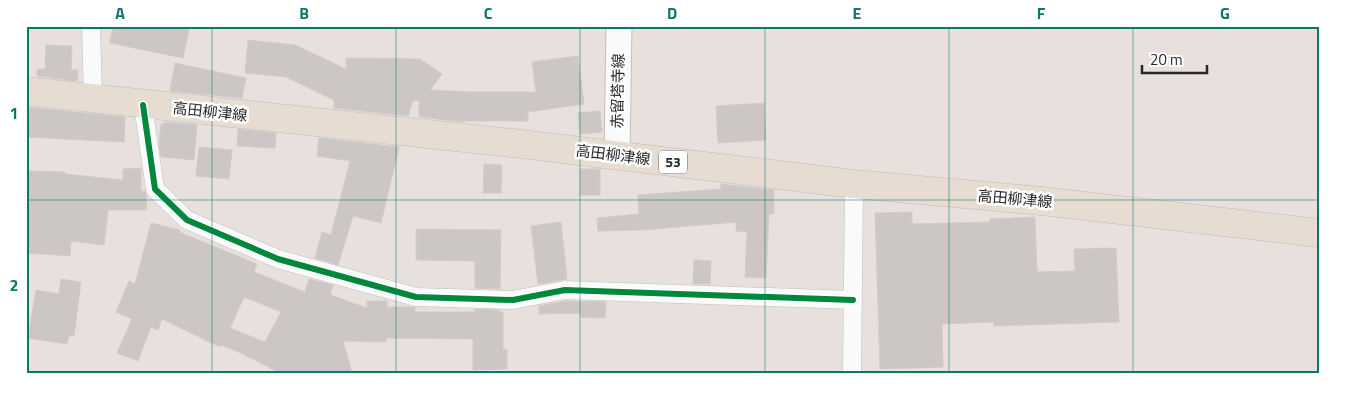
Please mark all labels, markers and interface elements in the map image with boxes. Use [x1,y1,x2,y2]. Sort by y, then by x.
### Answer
text: A [115,1,125,25]
text: B [299,1,309,25]
text: C [484,1,493,25]
text: D [667,1,677,25]
text: E [853,1,862,25]
text: F [1037,1,1046,25]
text: G [1220,1,1230,25]
scale bar [1142,42,1208,74]
text: 20 m [1150,48,1183,71]
street label: 赤留塔寺線 [605,53,630,129]
street label: 高田柳津線 [172,96,249,127]
text: 1 [10,101,18,125]
street label: 高田柳津線 [574,139,652,170]
road number: 53 [659,150,687,173]
street label: 高田柳津線 [977,184,1053,213]
text: 2 [10,273,18,297]

